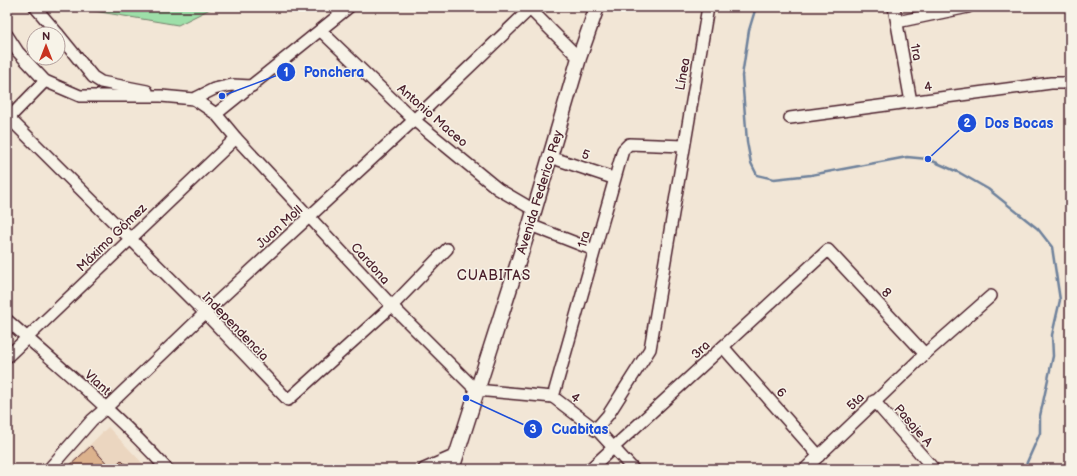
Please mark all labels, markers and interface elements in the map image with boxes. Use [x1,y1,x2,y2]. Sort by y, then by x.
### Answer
north arrow [26,26,66,66]
text: N [42,30,50,43]
street label: 1ra [907,42,925,62]
street label: Línea [672,57,694,92]
callout: Ponchera [276,59,373,85]
text: Ponchera [304,64,364,81]
text: 1 [283,65,289,80]
street label: 4 [923,79,933,95]
street label: Antonio Maceo [394,81,471,151]
callout: Dos Bocas [957,110,1061,136]
text: Dos Bocas [985,115,1054,132]
text: 2 [963,116,971,131]
street label: Avenida Federico Rey [514,128,566,256]
street label: 5 [580,146,592,164]
street label: Máximo Gómez [73,200,151,275]
street label: Juan Moll [253,202,306,252]
street label: 1ra [574,229,594,249]
street label: Cardona [347,240,393,288]
district label: CUABITAS [457,267,531,284]
street label: 8 [878,284,895,301]
street label: Independencia [199,289,272,364]
street label: 3ra [688,337,713,362]
street label: Vlant [81,367,114,399]
street label: 6 [773,384,790,401]
street label: 4 [567,389,583,407]
street label: 5ta [844,390,868,414]
street label: Pasaje A [890,401,936,450]
callout: Cuabitas [523,416,616,442]
text: Cuabitas [552,421,609,438]
text: 3 [529,422,537,437]

